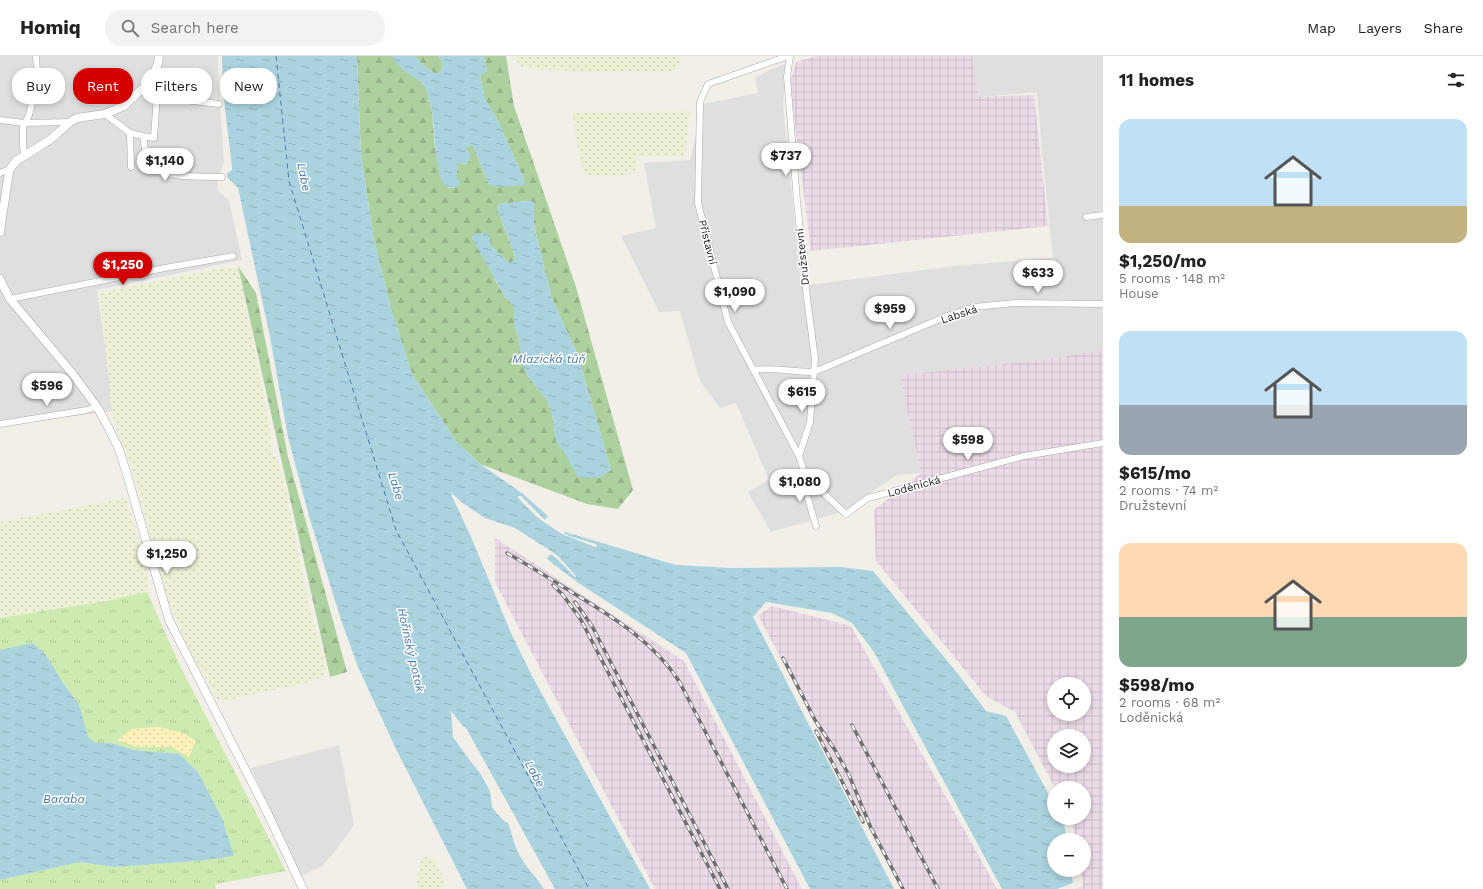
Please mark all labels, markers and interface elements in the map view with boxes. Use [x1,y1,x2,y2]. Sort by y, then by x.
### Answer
search box [105,10,385,46]
text: Homiq [20,16,81,39]
icon: search [119,17,141,39]
text: Search here [151,19,239,37]
text: Map [1307,20,1336,36]
text: Layers [1358,20,1402,36]
text: Share [1424,20,1463,36]
chip: Buy [12,68,65,104]
chip: Rent [73,68,133,104]
chip: Filters [141,68,212,104]
chip: New [220,68,277,104]
icon: filters [1445,69,1467,91]
text: 11 homes [1119,70,1194,90]
pin: $737 [762,143,810,177]
icon: home [1257,145,1329,217]
pin: $1,140 [132,148,198,182]
text: $737 [770,148,802,163]
text: $1,140 [146,153,184,168]
water label: Labe [294,162,314,192]
street label: Přístavní [696,218,719,266]
street label: Družstevní [793,228,812,286]
text: $1,250/mo [1119,251,1206,271]
pin: $1,250 [90,252,156,286]
text: $1,250 [102,257,144,272]
pin: $633 [1014,260,1062,294]
text: $633 [1022,265,1054,280]
text: 5 rooms · 148 m² [1119,271,1225,286]
pin: $1,090 [702,279,768,313]
text: $1,090 [714,284,756,299]
text: House [1119,286,1159,301]
pin: $959 [866,296,914,330]
text: $959 [874,301,906,316]
street label: Labská [939,302,979,327]
water label: Mlazická tůň [512,352,586,366]
icon: home [1257,357,1329,429]
pin: $596 [23,373,71,407]
text: $596 [31,378,63,393]
pin: $615 [778,379,826,413]
text: $615 [787,384,817,399]
pin: $598 [944,427,992,461]
text: $598 [952,432,984,447]
text: $615/mo [1119,463,1191,483]
pin: $1,080 [767,469,833,503]
water label: Labe [385,470,407,502]
street label: Loděnická [886,473,942,500]
text: $1,080 [779,474,821,489]
text: 2 rooms · 74 m² [1119,483,1218,498]
text: Družstevní [1119,498,1186,513]
pin: $1,250 [134,541,200,575]
text: $1,250 [146,546,188,561]
icon: home [1257,569,1329,641]
water label: Hořínský potok [395,607,428,694]
text: $598/mo [1119,675,1195,695]
map controls [1047,677,1091,877]
button: locate [1047,677,1091,721]
text: 2 rooms · 68 m² [1119,695,1220,710]
text: Loděnická [1119,710,1183,725]
button: layers [1047,729,1091,773]
water label: Labe [522,758,548,790]
button: + [1047,781,1091,825]
water label: Baraba [43,792,85,806]
button: − [1047,833,1091,877]

